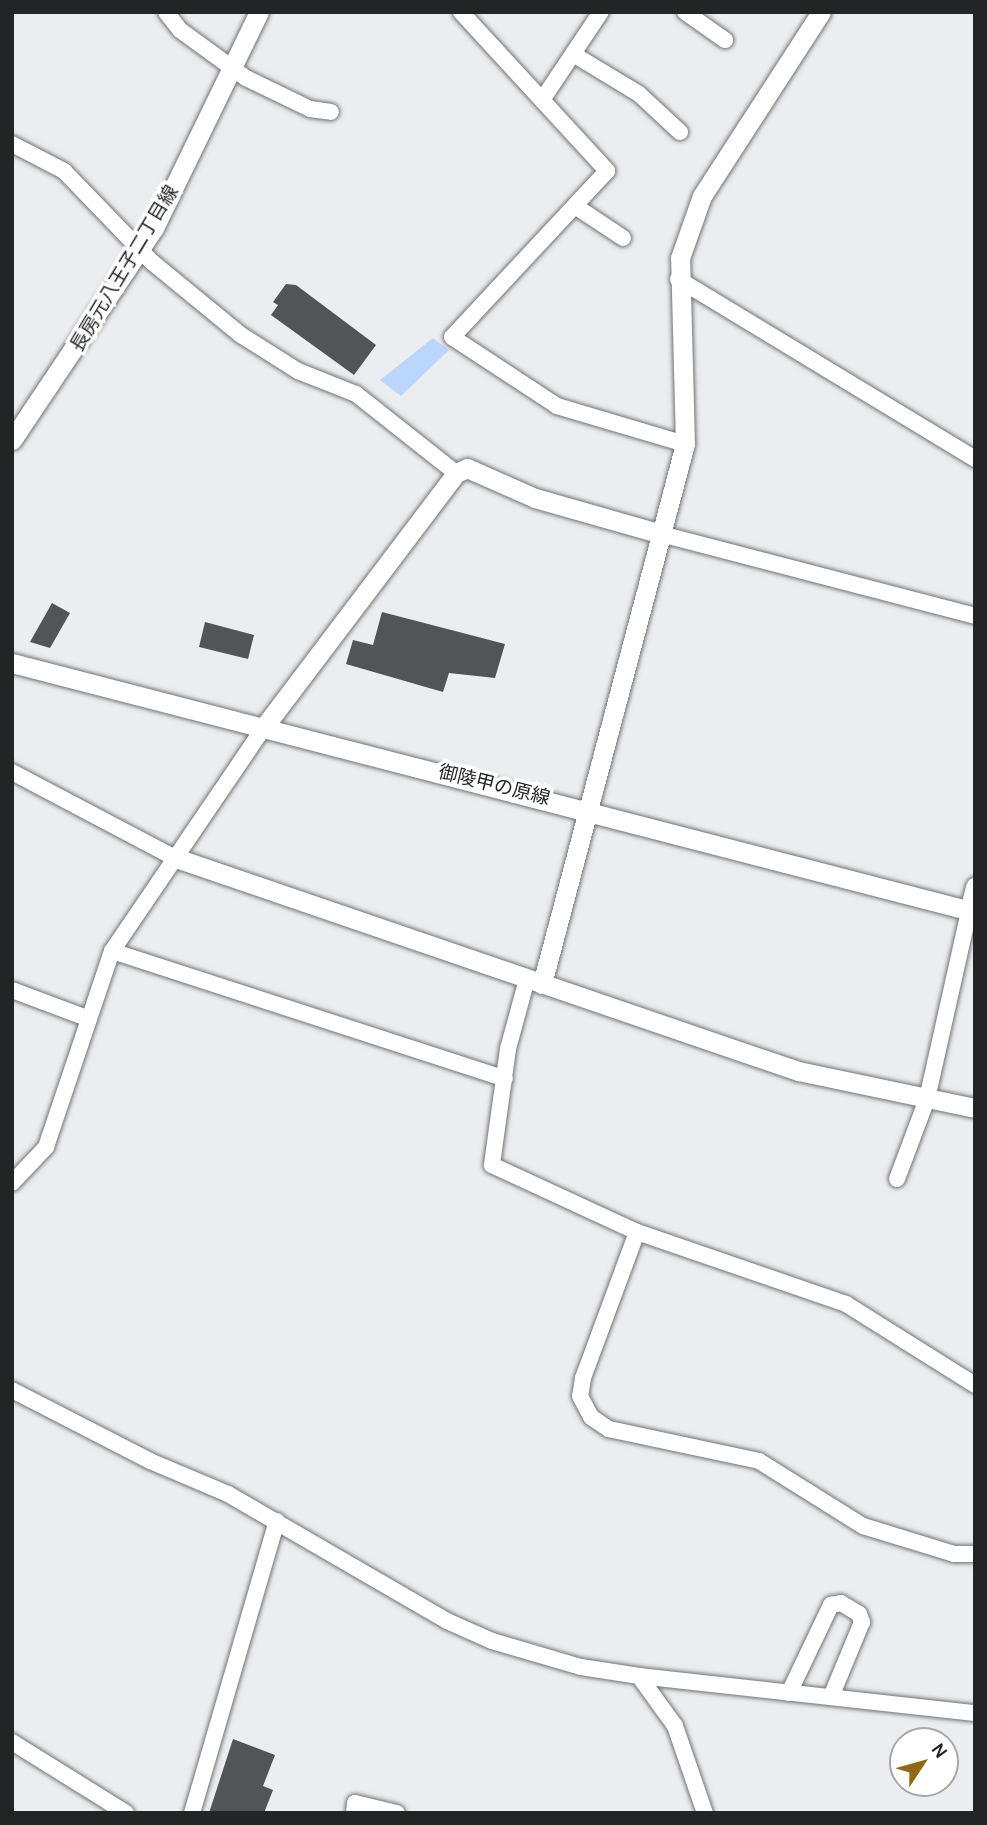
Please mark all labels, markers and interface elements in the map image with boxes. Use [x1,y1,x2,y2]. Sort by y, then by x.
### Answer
street label: 長房元八王子二丁目線 [66,182,184,356]
street label: 御陵甲の原線 [436,761,552,811]
north arrow [889,1727,959,1797]
text: N [926,1739,952,1763]

